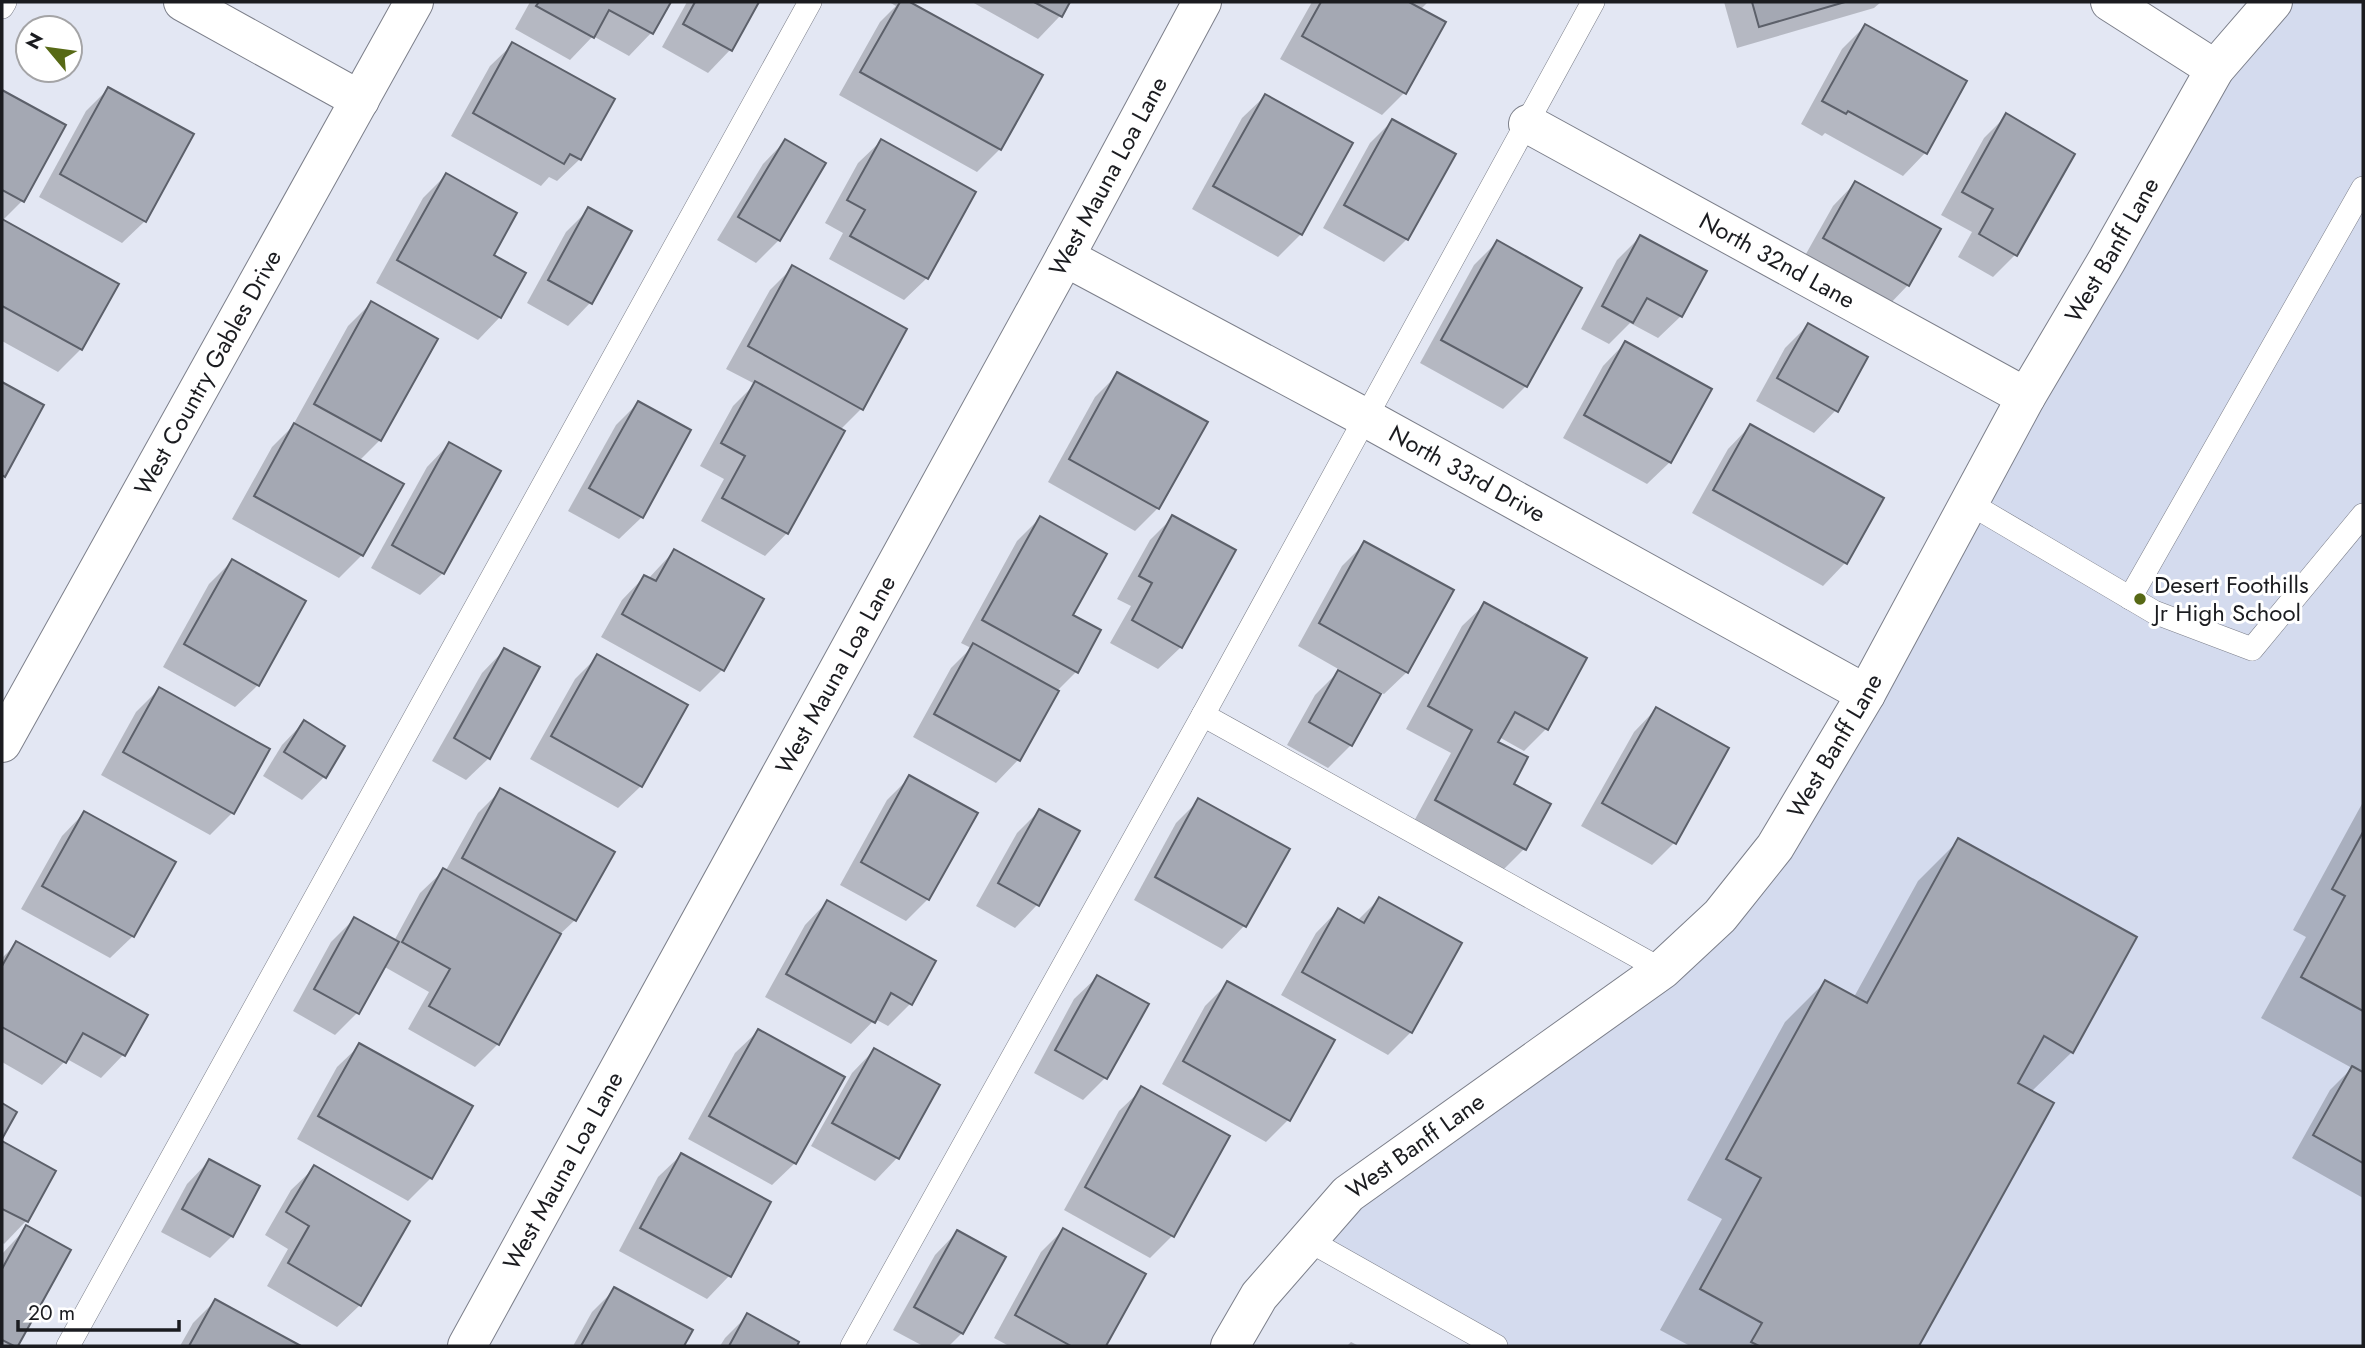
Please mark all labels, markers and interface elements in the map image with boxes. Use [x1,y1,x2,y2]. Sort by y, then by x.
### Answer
north arrow [14,14,84,84]
text: N [19,28,50,54]
street label: West Mauna Loa Lane [1040,70,1176,282]
street label: West Banff Lane [2056,171,2167,329]
street label: North 32nd Lane [1693,203,1862,317]
street label: West Country Gables Drive [125,243,290,501]
street label: North 33rd Drive [1383,416,1552,531]
place label: Desert Foothills Jr High School [2151,567,2309,630]
street label: West Mauna Loa Lane [767,569,904,780]
marker: Desert Foothills Jr High School [2132,591,2148,607]
street label: West Banff Lane [1778,667,1891,825]
street label: West Mauna Loa Lane [494,1065,632,1276]
street label: West Banff Lane [1339,1084,1492,1207]
scale bar [18,1288,178,1332]
text: 20 m [28,1298,75,1328]

